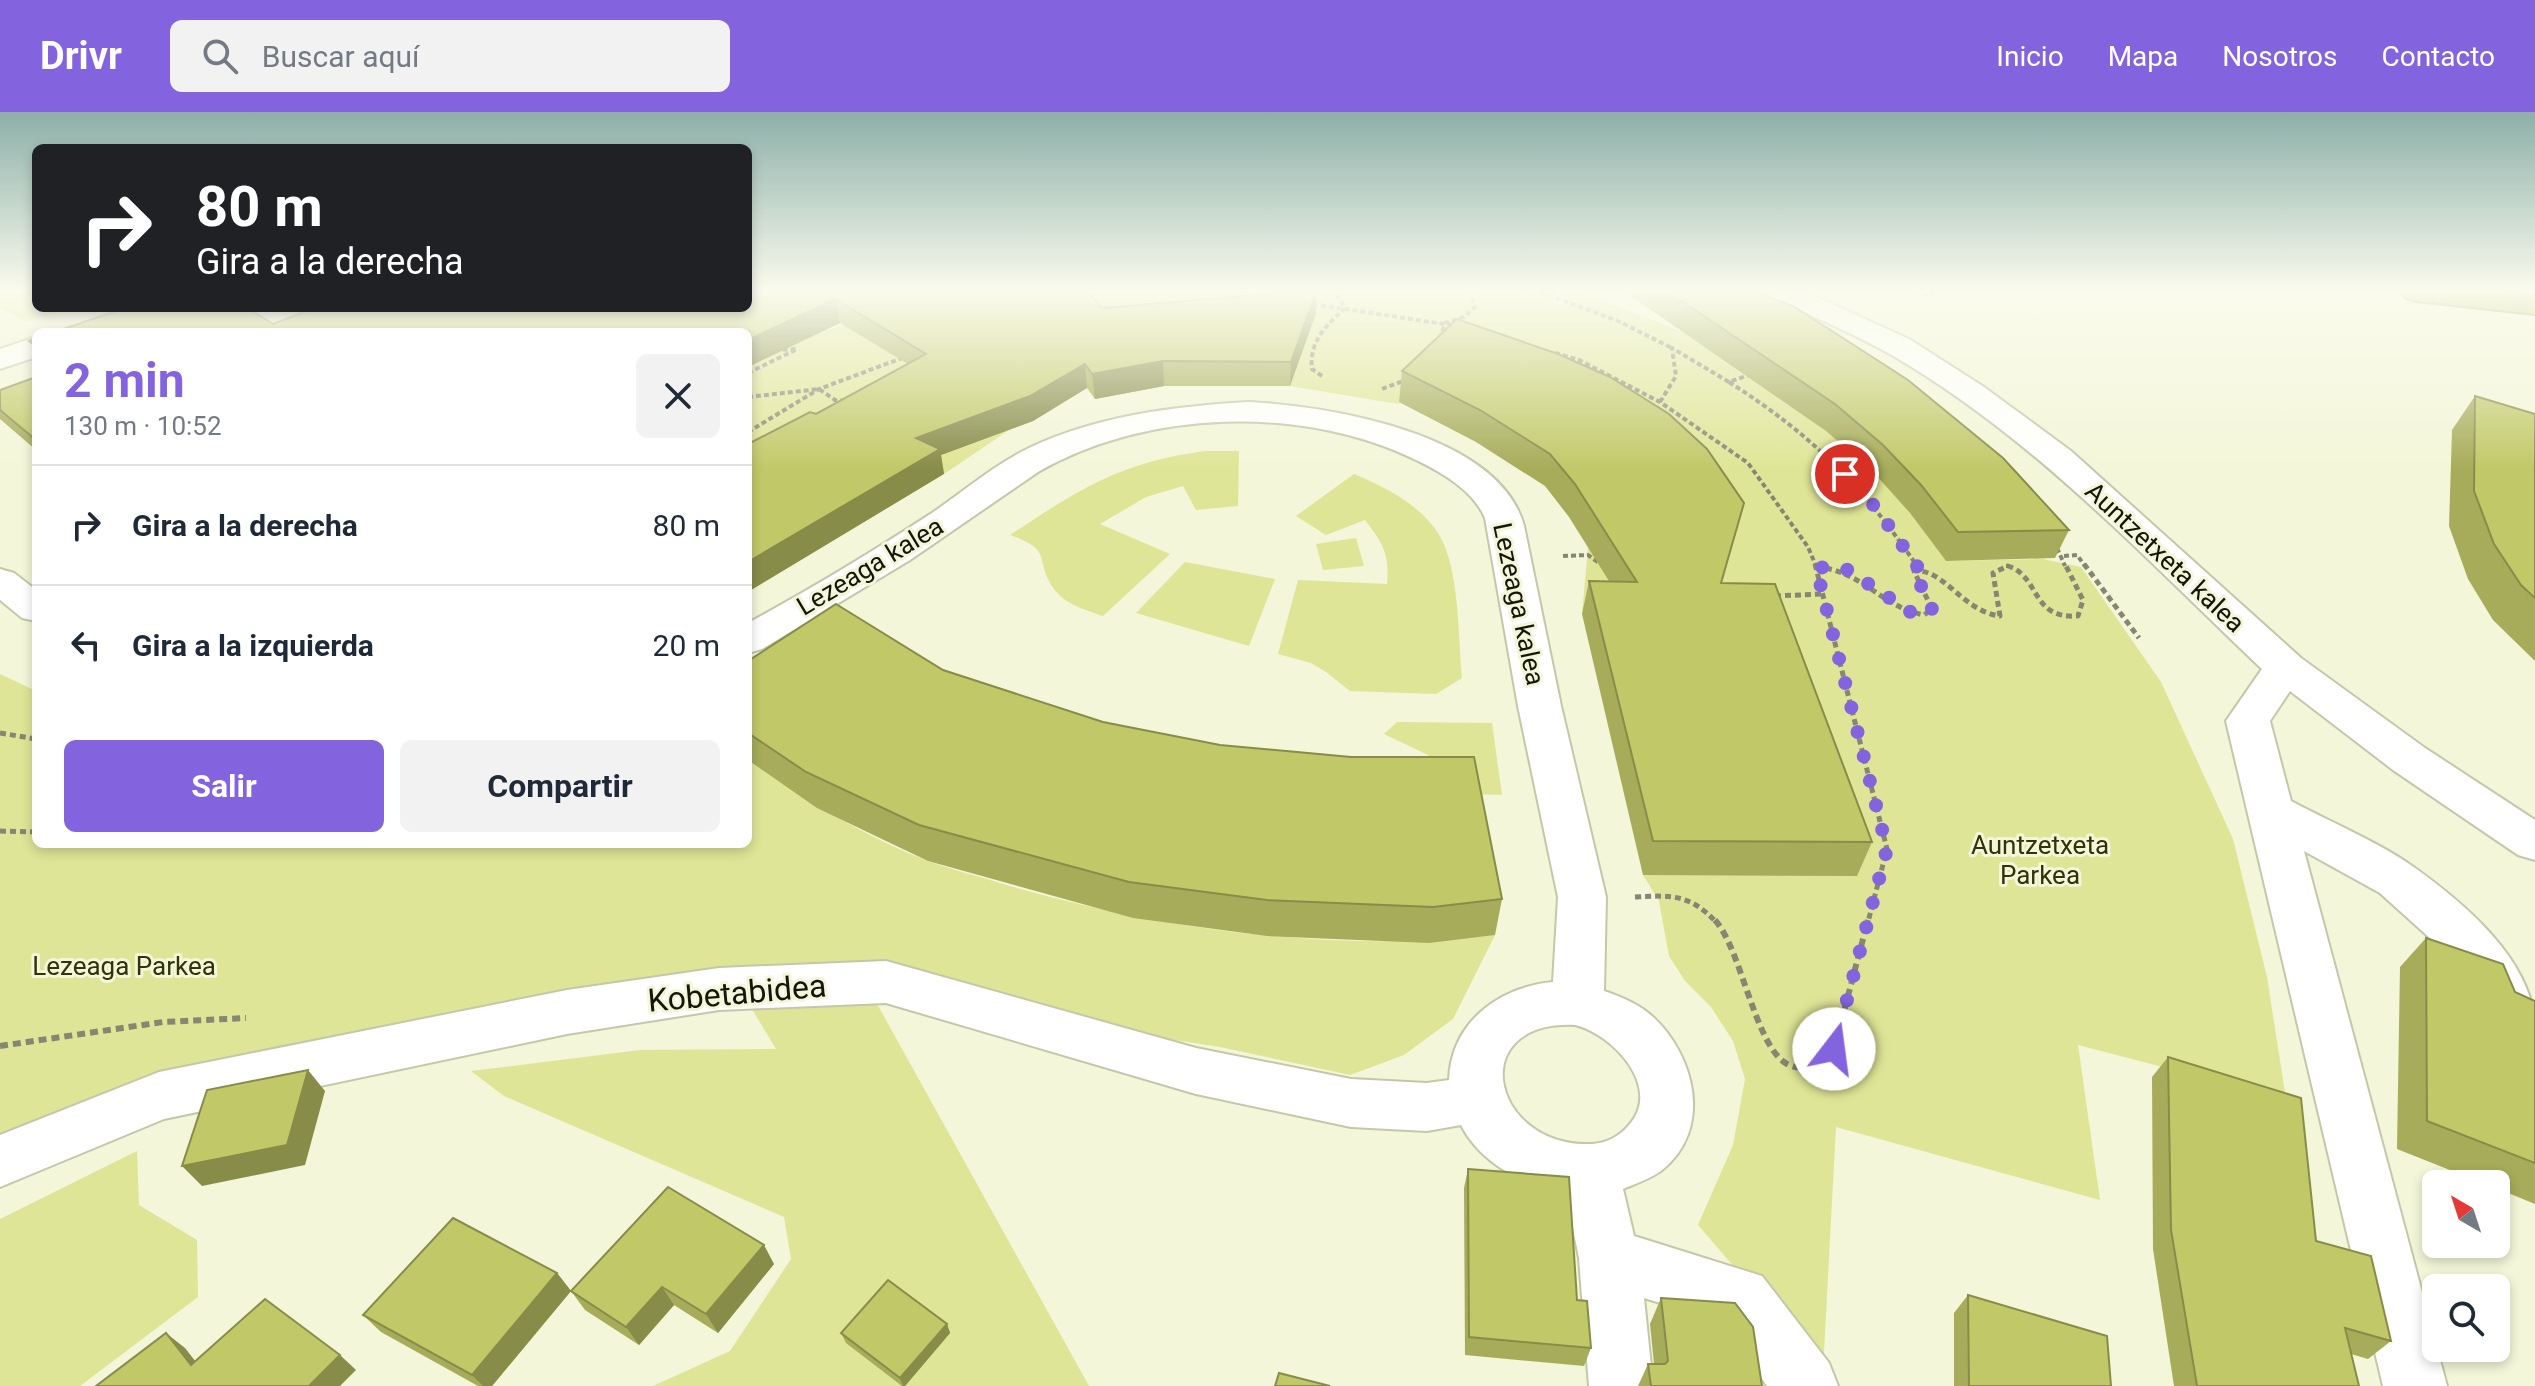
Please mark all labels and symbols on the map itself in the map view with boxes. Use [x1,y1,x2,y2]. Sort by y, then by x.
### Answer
pin [1811,440,1879,508]
street label: Auntzetxeta kalea [2079,476,2251,638]
street label: Lezeaga kalea [791,511,949,621]
street label: Lezeaga kalea [1487,520,1551,688]
park label: Auntzetxeta Parkea [1971,830,2109,890]
park label: Lezeaga Parkea [32,951,216,981]
street label: Kobetabidea [646,966,828,1020]
position arrow [1792,1007,1876,1091]
north arrow [2422,1170,2510,1258]

